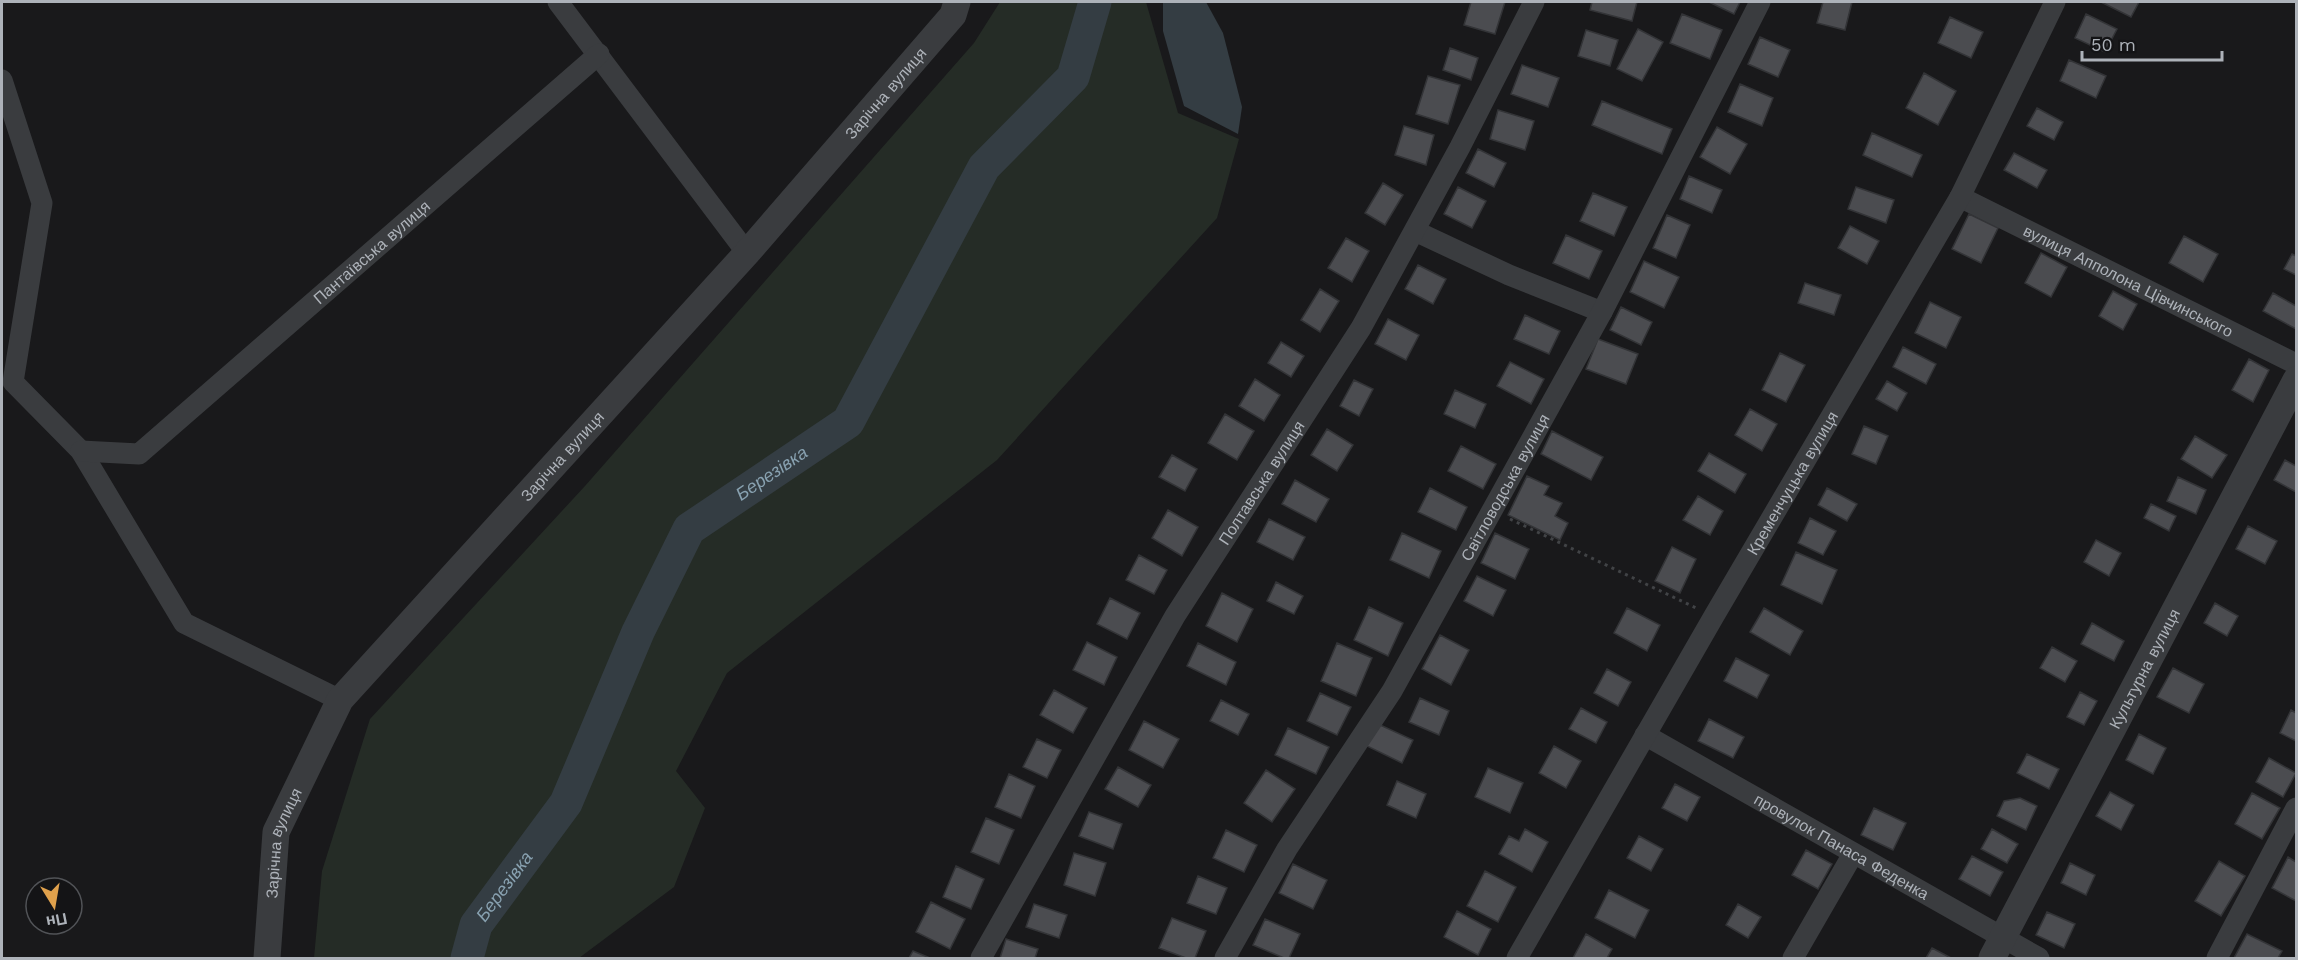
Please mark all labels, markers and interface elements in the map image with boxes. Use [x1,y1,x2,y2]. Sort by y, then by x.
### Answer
scale bar [2082,24,2222,62]
text: 50 m [2091,34,2136,55]
street label: Зарічна вулиця [841,44,930,143]
street label: Пантаївська вулиця [310,197,434,308]
street label: вулиця Апполона Цівчинського [2020,221,2236,341]
street label: Зарічна вулиця [517,408,608,505]
street label: Кременчуцька вулиця [1743,408,1842,558]
street label: Світловодська вулиця [1457,411,1554,564]
street label: Полтавська вулиця [1215,417,1309,548]
water label: Березівка [732,441,811,504]
street label: Культурна вулиця [2105,606,2184,732]
street label: Зарічна вулиця [262,785,306,899]
street label: провулок Панаса Феденка [1751,790,1932,904]
water label: Березівка [471,847,537,925]
north arrow [24,876,84,936]
text: Пн [45,909,69,932]

